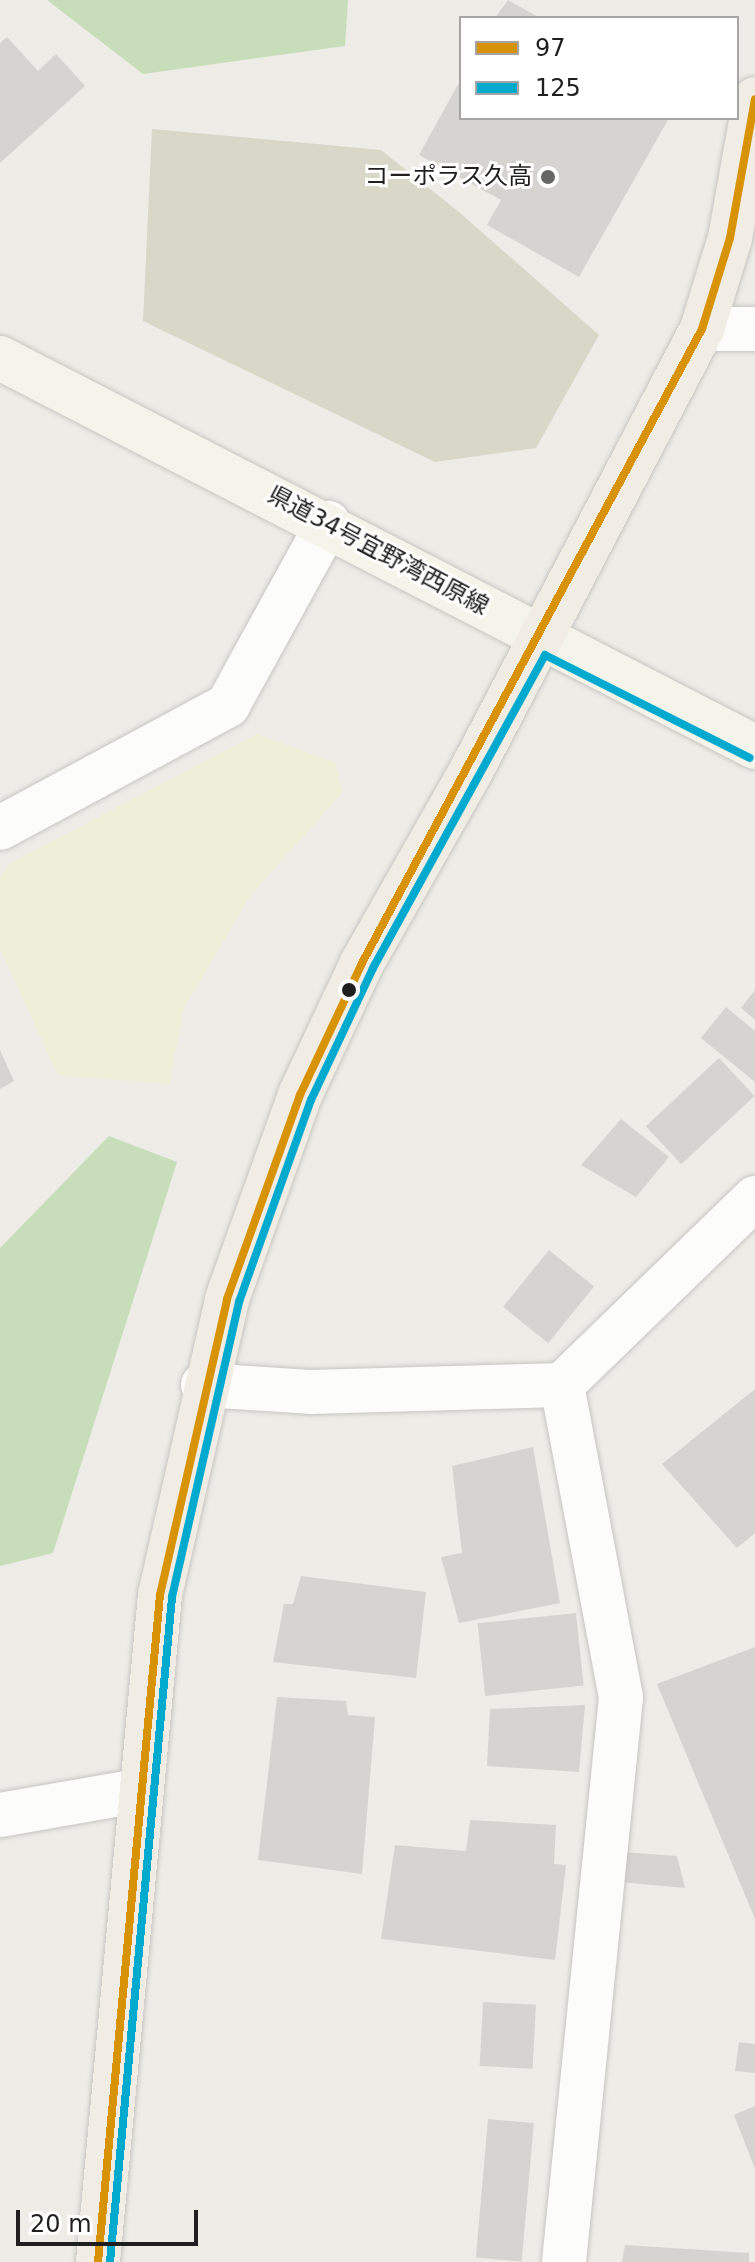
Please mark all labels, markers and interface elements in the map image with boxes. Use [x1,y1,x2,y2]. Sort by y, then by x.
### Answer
legend [459,16,739,120]
text: 97 [535,34,566,62]
text: 125 [535,74,581,102]
place label: コーポラス久高 [364,163,532,191]
marker: コーポラス久高 [539,168,557,186]
street label: 県道34号宜野湾西原線 [262,480,494,622]
unlabelled marker [341,982,357,998]
scale bar [20,2194,202,2244]
text: 20 m [30,2210,92,2238]

